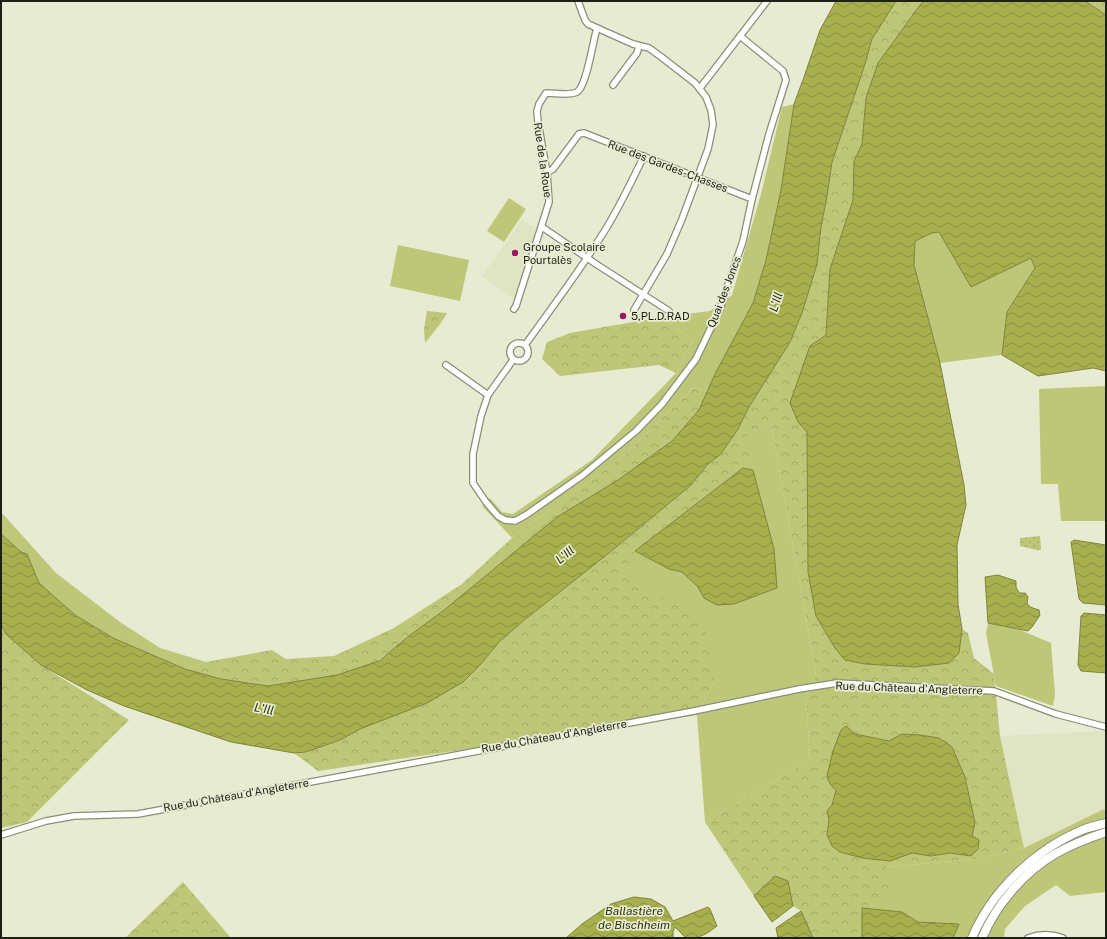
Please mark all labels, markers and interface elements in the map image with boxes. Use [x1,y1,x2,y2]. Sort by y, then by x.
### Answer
street label: Rue de la Roue [532,122,554,198]
street label: Rue des Gardes-Chasses [606,138,730,195]
place label: Groupe Scolaire Pourtalès [523,241,605,266]
marker: Groupe Scolaire Pourtalès [510,248,520,258]
street label: Quai des Joncs [705,254,743,329]
water label: L'Ill [766,290,786,314]
place label: 5,PL.D.RAD [631,310,690,322]
marker: 5,PL.D.RAD [618,311,628,321]
water label: L'Ill [553,543,577,567]
street label: Rue du Château d'Angleterre [835,679,983,697]
water label: L'Ill [253,700,275,718]
street label: Rue du Château d'Angleterre [480,717,628,755]
street label: Rue du Château d'Angleterre [162,776,310,814]
water label: Ballastière de Bischheim [598,904,670,932]

